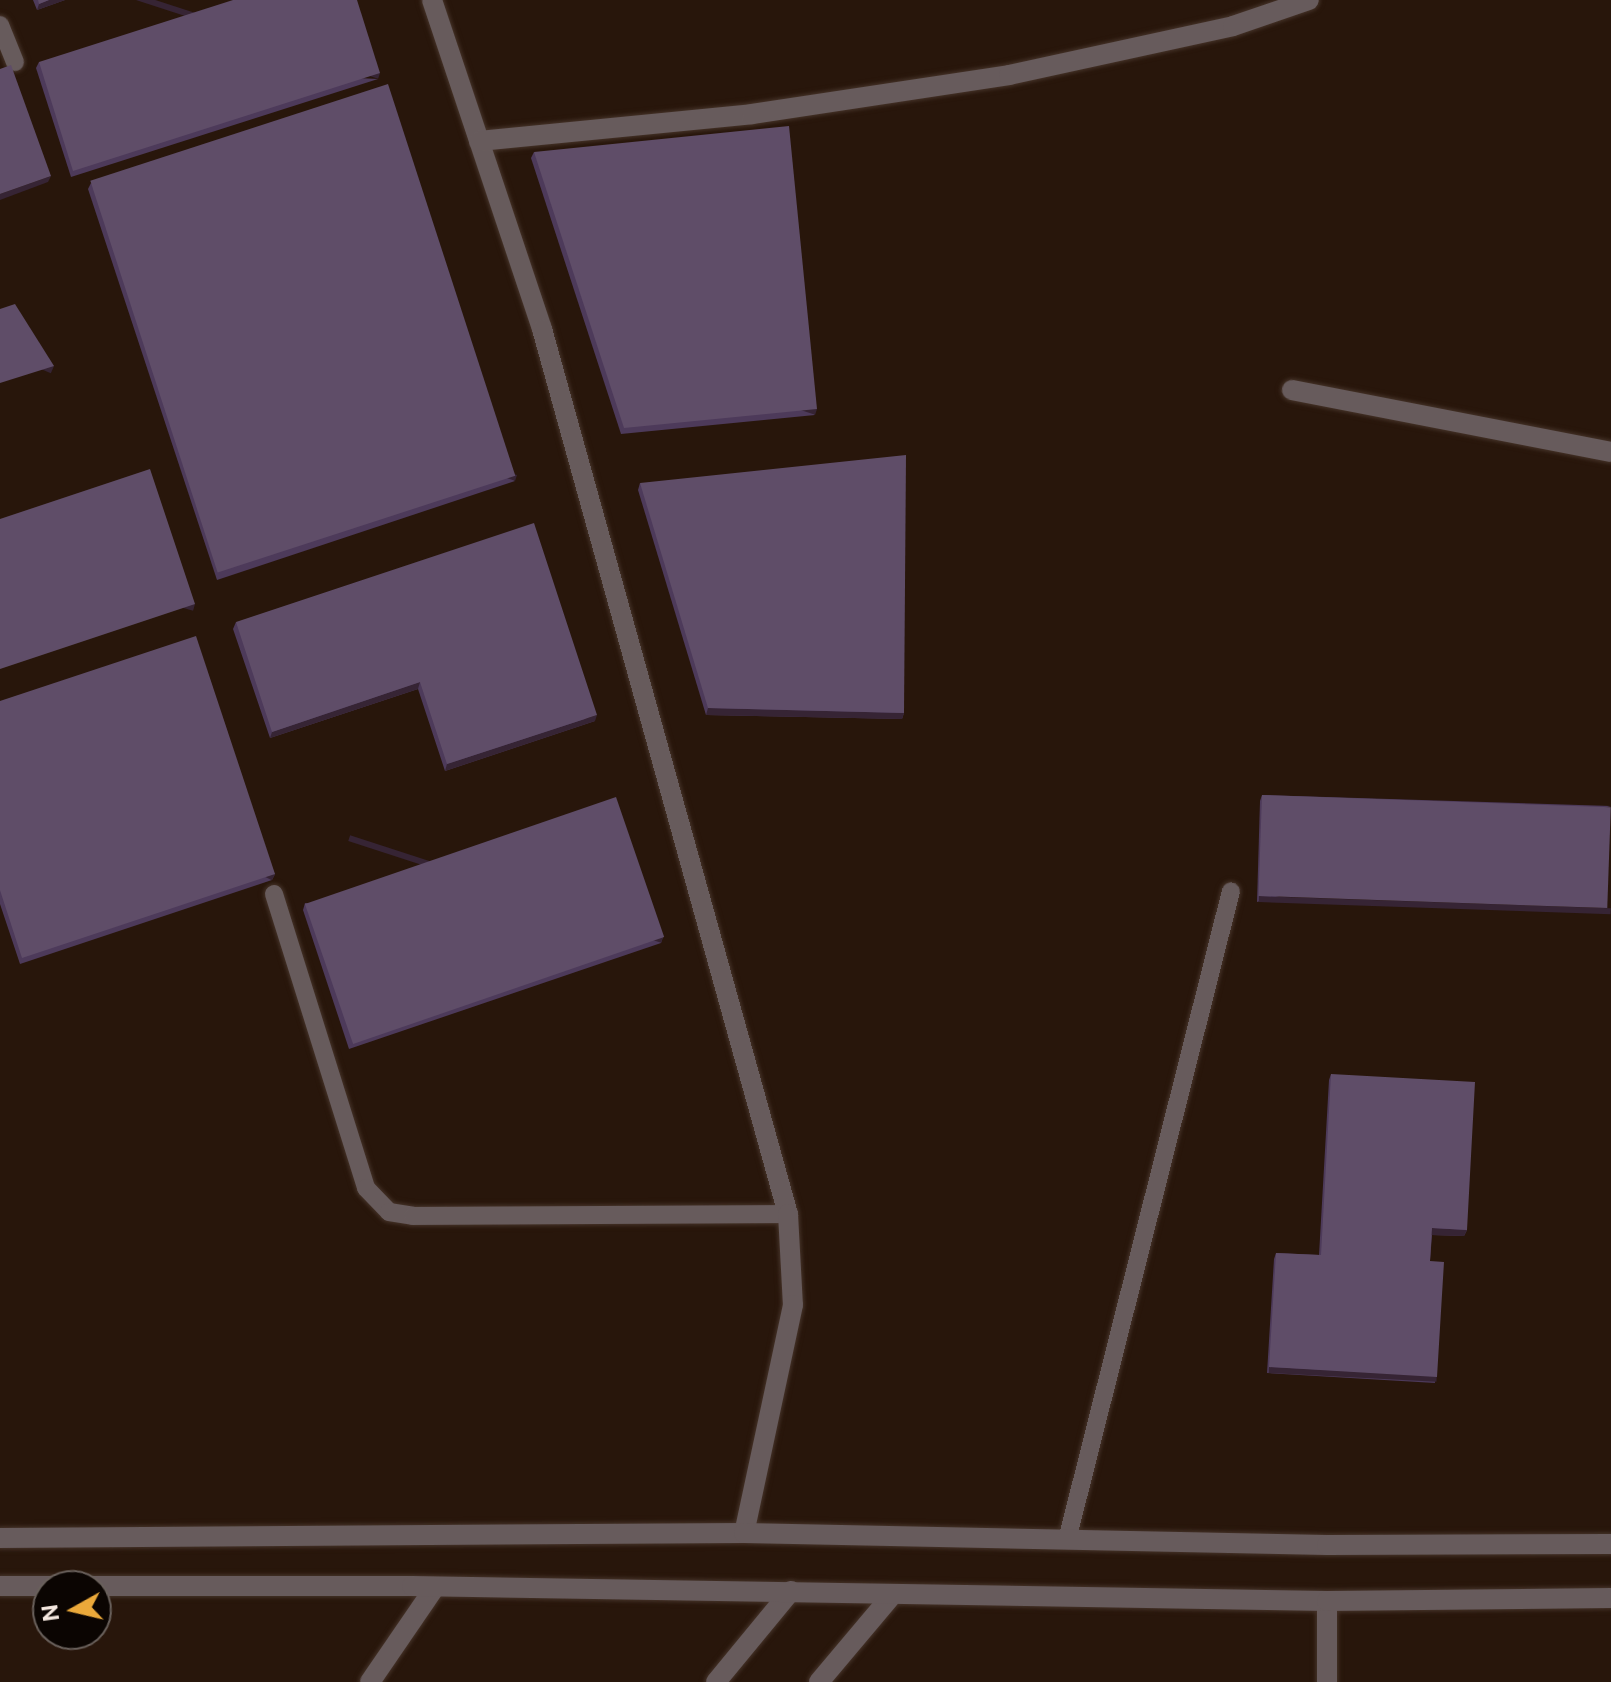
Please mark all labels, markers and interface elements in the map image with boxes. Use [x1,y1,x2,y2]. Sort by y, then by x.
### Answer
north arrow [32,1570,112,1650]
text: N [36,1603,64,1623]

